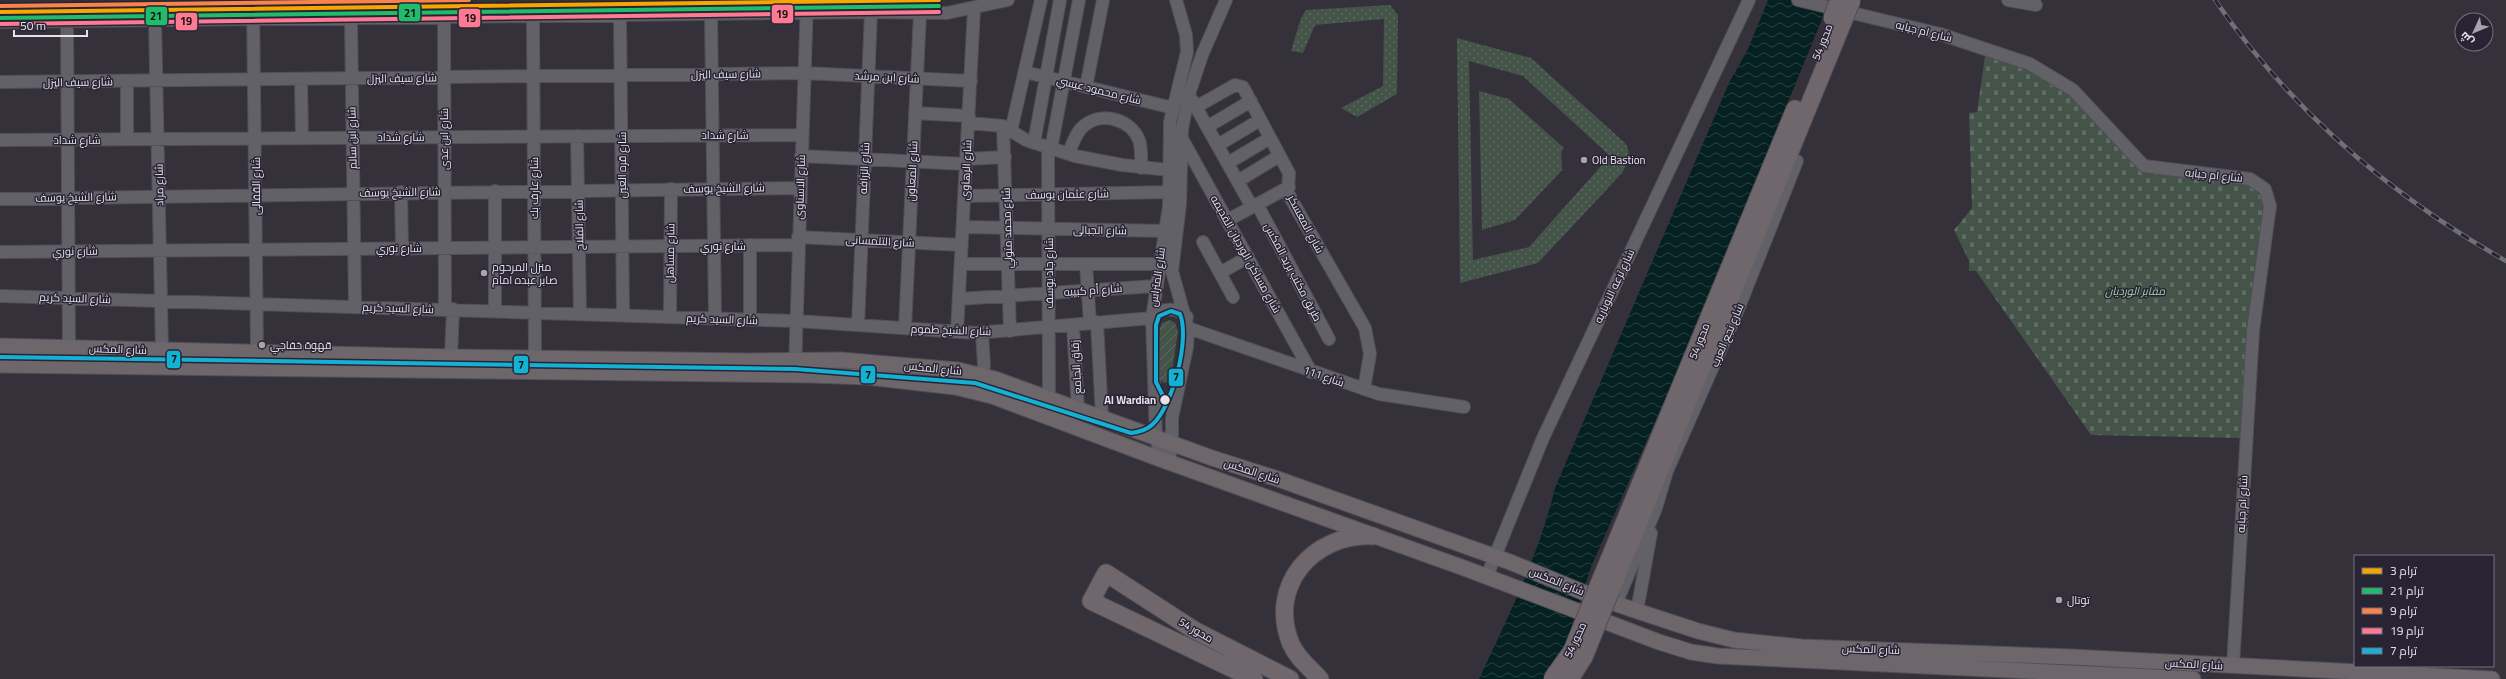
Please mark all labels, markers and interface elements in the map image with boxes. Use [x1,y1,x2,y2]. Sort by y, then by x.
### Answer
line badge: 21 [398,3,421,22]
text: 21 [404,3,416,23]
line badge: 19 [771,4,794,24]
text: 19 [776,4,788,24]
line badge: 21 [145,6,168,26]
text: 21 [150,6,162,26]
line badge: 19 [458,8,481,28]
text: 19 [464,8,476,28]
text: 19 [180,11,192,31]
scale bar [14,12,87,38]
line badge: 19 [175,12,198,31]
north arrow [2454,12,2494,52]
text: 50 m [20,14,46,37]
street label: شارع ام جبابه [1894,14,1954,48]
street label: محور 54 [1806,21,1838,63]
text: ش [2455,27,2479,51]
street label: شارع سيف اليزل [691,63,761,85]
street label: شارع ابن مرشد [854,65,920,89]
street label: شارع سيف اليزل [367,67,437,89]
street label: شارع محمود عيسي [1054,70,1144,110]
street label: شارع سيف اليزل [43,71,113,93]
street label: شارع ابن سالم [341,107,363,169]
street label: شارع ابن عدى [434,108,454,170]
street label: شارع شداد [702,125,748,145]
street label: شارع شداد [378,127,424,147]
street label: شارع شداد [54,130,100,150]
street label: شارع قره العين [612,132,632,198]
street label: شارع الرهاوى [954,139,978,201]
street label: شارع المعاون [900,140,924,202]
street label: شارع الزرافه [853,142,875,194]
place label: Old Bastion [1592,150,1646,170]
street label: شارع الاسناوى [789,154,811,220]
marker: Old Bastion [1579,155,1589,165]
street label: شارع القفالى [246,157,266,215]
street label: شارع عارف بك [524,157,544,219]
street label: شارع ام جبابه [2184,162,2244,188]
street label: شارع مراد [149,164,169,206]
street label: شارع الشيخ يوسف [683,177,765,199]
street label: شارع الشيخ يوسف [359,181,441,203]
street label: شارع عثمان يوسف [1025,183,1109,205]
street label: شارع الشيخ يوسف [35,186,117,208]
street label: شارع محمد متولي [996,187,1018,269]
street label: شارع المعسكر [1282,190,1330,257]
street label: شارع مساكن الورديان القديمه [1205,191,1287,317]
street label: شارع الفلاح [569,200,589,250]
street label: طريق مكتب بريد المكس [1259,219,1327,325]
street label: شارع الجبالى [1073,220,1127,240]
street label: شارع مساهل [659,223,681,283]
street label: شارع التلمسانى [845,229,915,253]
street label: شارع نوري [700,236,746,256]
street label: شارع نوري [376,238,422,258]
street label: شارع جاد يوسف [1039,238,1059,308]
street label: شارع نوري [52,241,98,261]
street label: شارع ترعه النوباريه [1588,245,1640,327]
street label: شارع المتراس [1143,246,1171,308]
place label: منزل المرحوم صابر عبده امام [492,257,558,290]
marker: منزل المرحوم صابر عبده امام [479,268,489,278]
street label: شارع أم كبيبه [1063,278,1123,302]
park label: مقابر الورديان [2105,281,2166,301]
street label: شارع السيد كريم [39,287,111,309]
street label: شارع السيد كريم [362,297,434,319]
street label: شارع نجع العرب [1705,300,1749,370]
street label: شارع السيد كريم [686,308,758,330]
street label: شارع الشيخ طموم [910,319,992,341]
street label: محور 54 [1683,320,1715,362]
place label: قهوة خفاجي [270,335,331,355]
street label: شارع المكس [89,338,147,360]
street label: زقاق الجامع [1065,339,1087,395]
marker: قهوة خفاجي [257,340,267,350]
text: 7 [171,349,177,369]
line badge: 7 [166,350,181,369]
line badge: 7 [513,355,529,374]
text: 7 [518,355,524,375]
street label: شارع المكس [903,355,963,381]
street label: شارع 111 [1301,360,1347,392]
line badge: 7 [860,365,876,384]
text: 7 [865,365,871,385]
text: 7 [1173,367,1179,387]
line badge: 7 [1168,368,1184,387]
place label: Al Wardian [1104,390,1156,410]
marker: Al Wardian [1158,393,1172,407]
street label: شارع المكس [1221,453,1283,489]
street label: شارع ام جبابه [2230,475,2254,533]
legend [2354,555,2494,667]
text: ترام 3 [2390,559,2418,582]
street label: شارع المكس [1526,561,1588,601]
text: ترام 21 [2390,579,2424,602]
place label: توتال [2067,590,2090,610]
marker: توتال [2054,595,2064,605]
text: ترام 9 [2390,599,2418,622]
street label: محور 54 [1175,612,1217,648]
street label: محور 54 [1558,619,1592,661]
text: ترام 19 [2390,619,2424,642]
street label: شارع المكس [1842,638,1900,660]
text: ترام 7 [2390,639,2418,662]
street label: شارع المكس [2164,652,2224,676]

